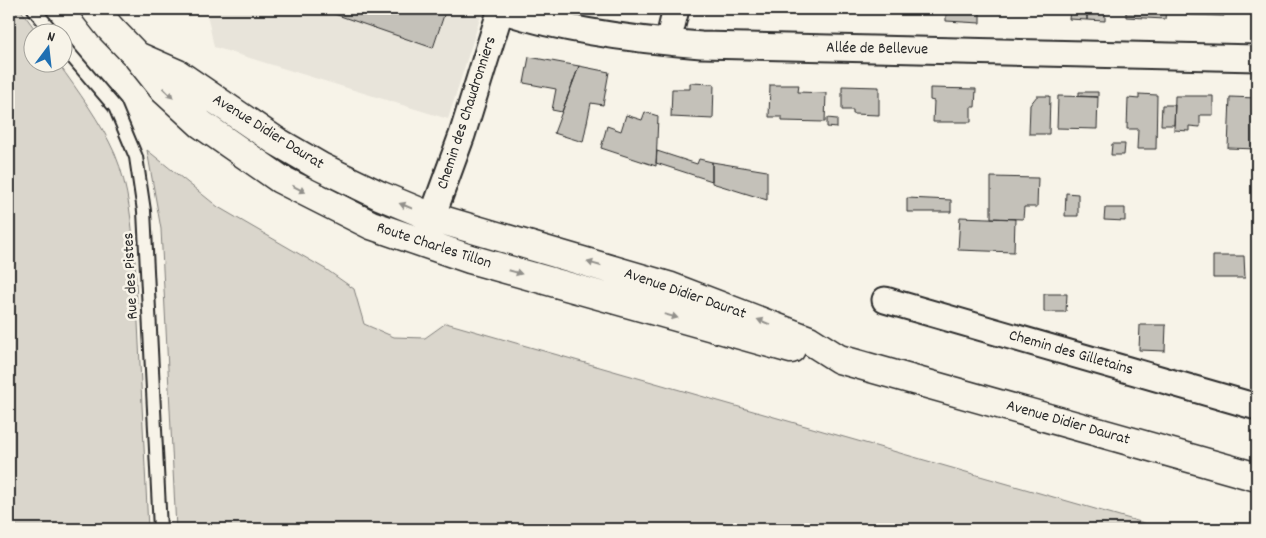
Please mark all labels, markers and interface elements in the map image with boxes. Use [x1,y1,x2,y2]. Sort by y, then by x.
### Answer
north arrow [22,22,72,72]
text: N [45,27,57,48]
street label: Chemin des Chaudronniers [431,33,503,193]
street label: Allée de Bellevue [826,37,928,61]
one-way arrow [161,87,173,99]
street label: Avenue Didier Daurat [208,88,328,176]
one-way arrow [291,185,306,193]
one-way arrow [398,201,413,209]
street label: Route Charles Tillon [373,217,495,275]
street label: Rue des Pistes [117,232,145,320]
one-way arrow [587,259,602,267]
street label: Avenue Didier Daurat [621,262,749,326]
one-way arrow [508,268,523,276]
one-way arrow [664,312,679,320]
one-way arrow [757,318,771,326]
street label: Chemin des Gilletains [1006,324,1136,382]
street label: Avenue Didier Daurat [1003,394,1133,452]

